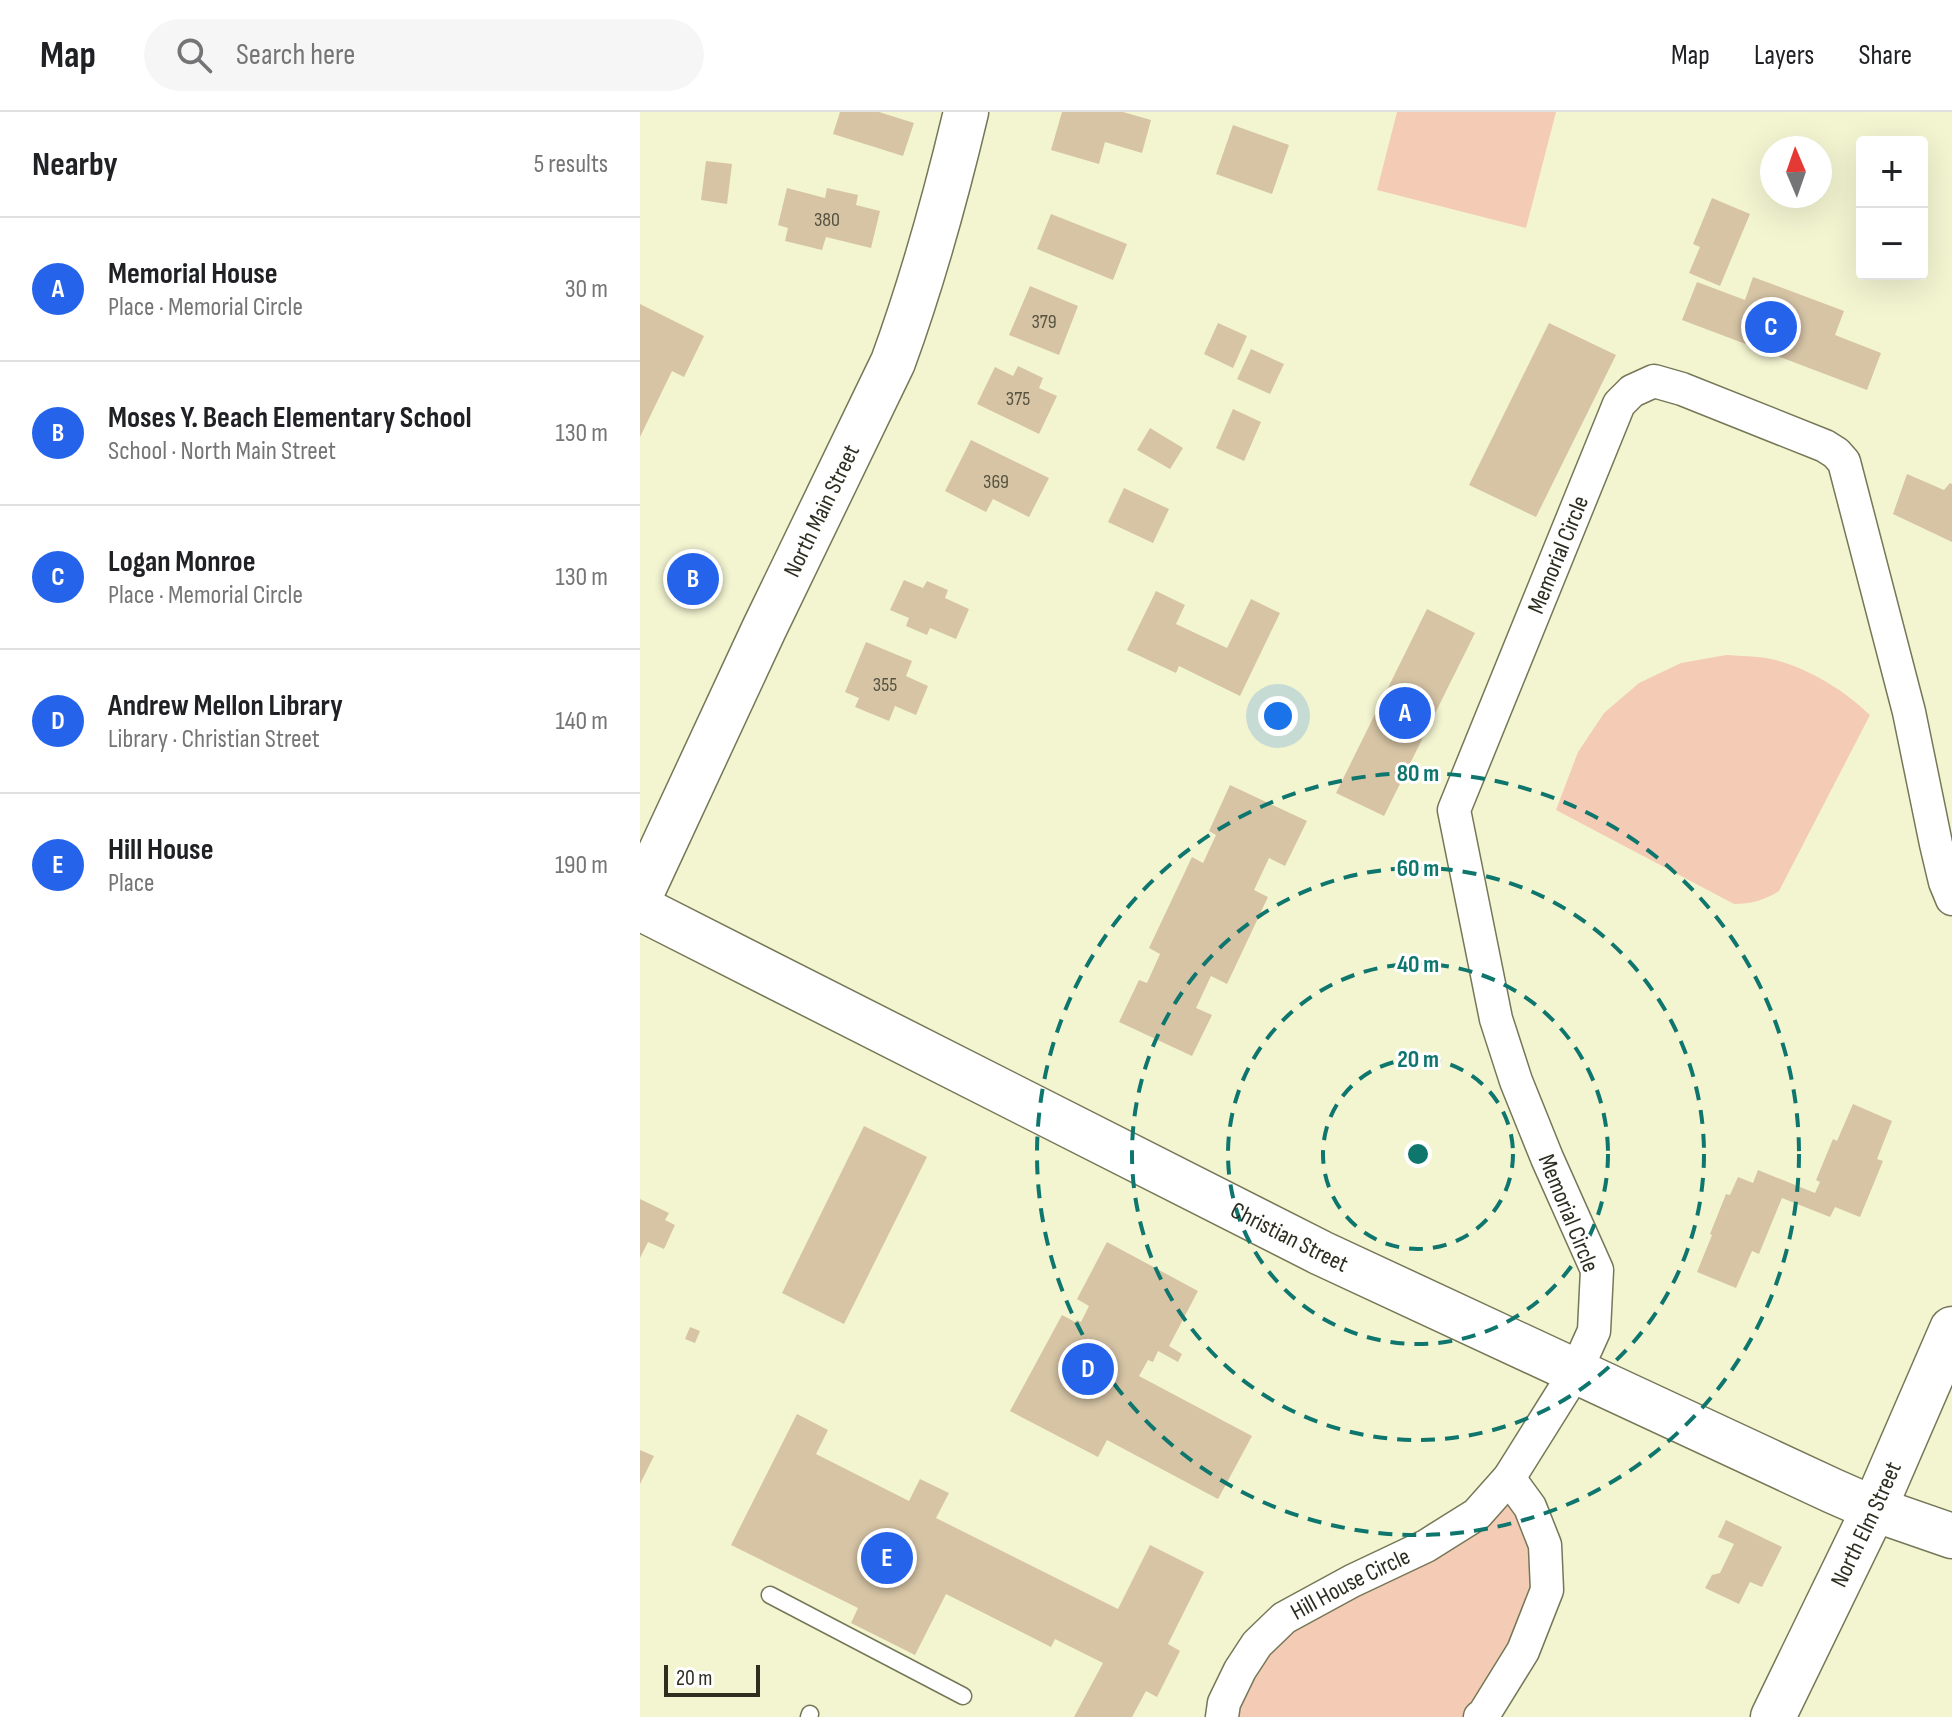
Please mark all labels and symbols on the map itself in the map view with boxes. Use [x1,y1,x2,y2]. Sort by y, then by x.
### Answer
north arrow [1760,136,1832,208]
house number: 380 [814,208,840,232]
pin: C [1745,297,1797,357]
house number: 379 [1031,310,1057,334]
house number: 375 [1006,387,1030,411]
street label: North Main Street [777,440,866,582]
house number: 369 [983,470,1009,494]
street label: Memorial Circle [1521,491,1595,618]
pin: B [667,549,719,609]
house number: 355 [873,673,897,697]
pin: A [1379,683,1431,743]
your location [1258,696,1298,736]
text: 80 m [1397,759,1439,788]
text: 60 m [1397,854,1439,883]
text: 40 m [1397,950,1439,979]
text: 20 m [1397,1045,1439,1074]
centre of rings [1404,1140,1432,1168]
street label: Memorial Circle [1532,1150,1605,1276]
street label: Christian Street [1226,1196,1353,1279]
pin: D [1062,1339,1114,1399]
street label: North Elm Street [1824,1457,1908,1592]
pin: E [861,1528,913,1588]
street label: Hill House Circle [1286,1542,1415,1627]
scale bar [664,1661,760,1697]

